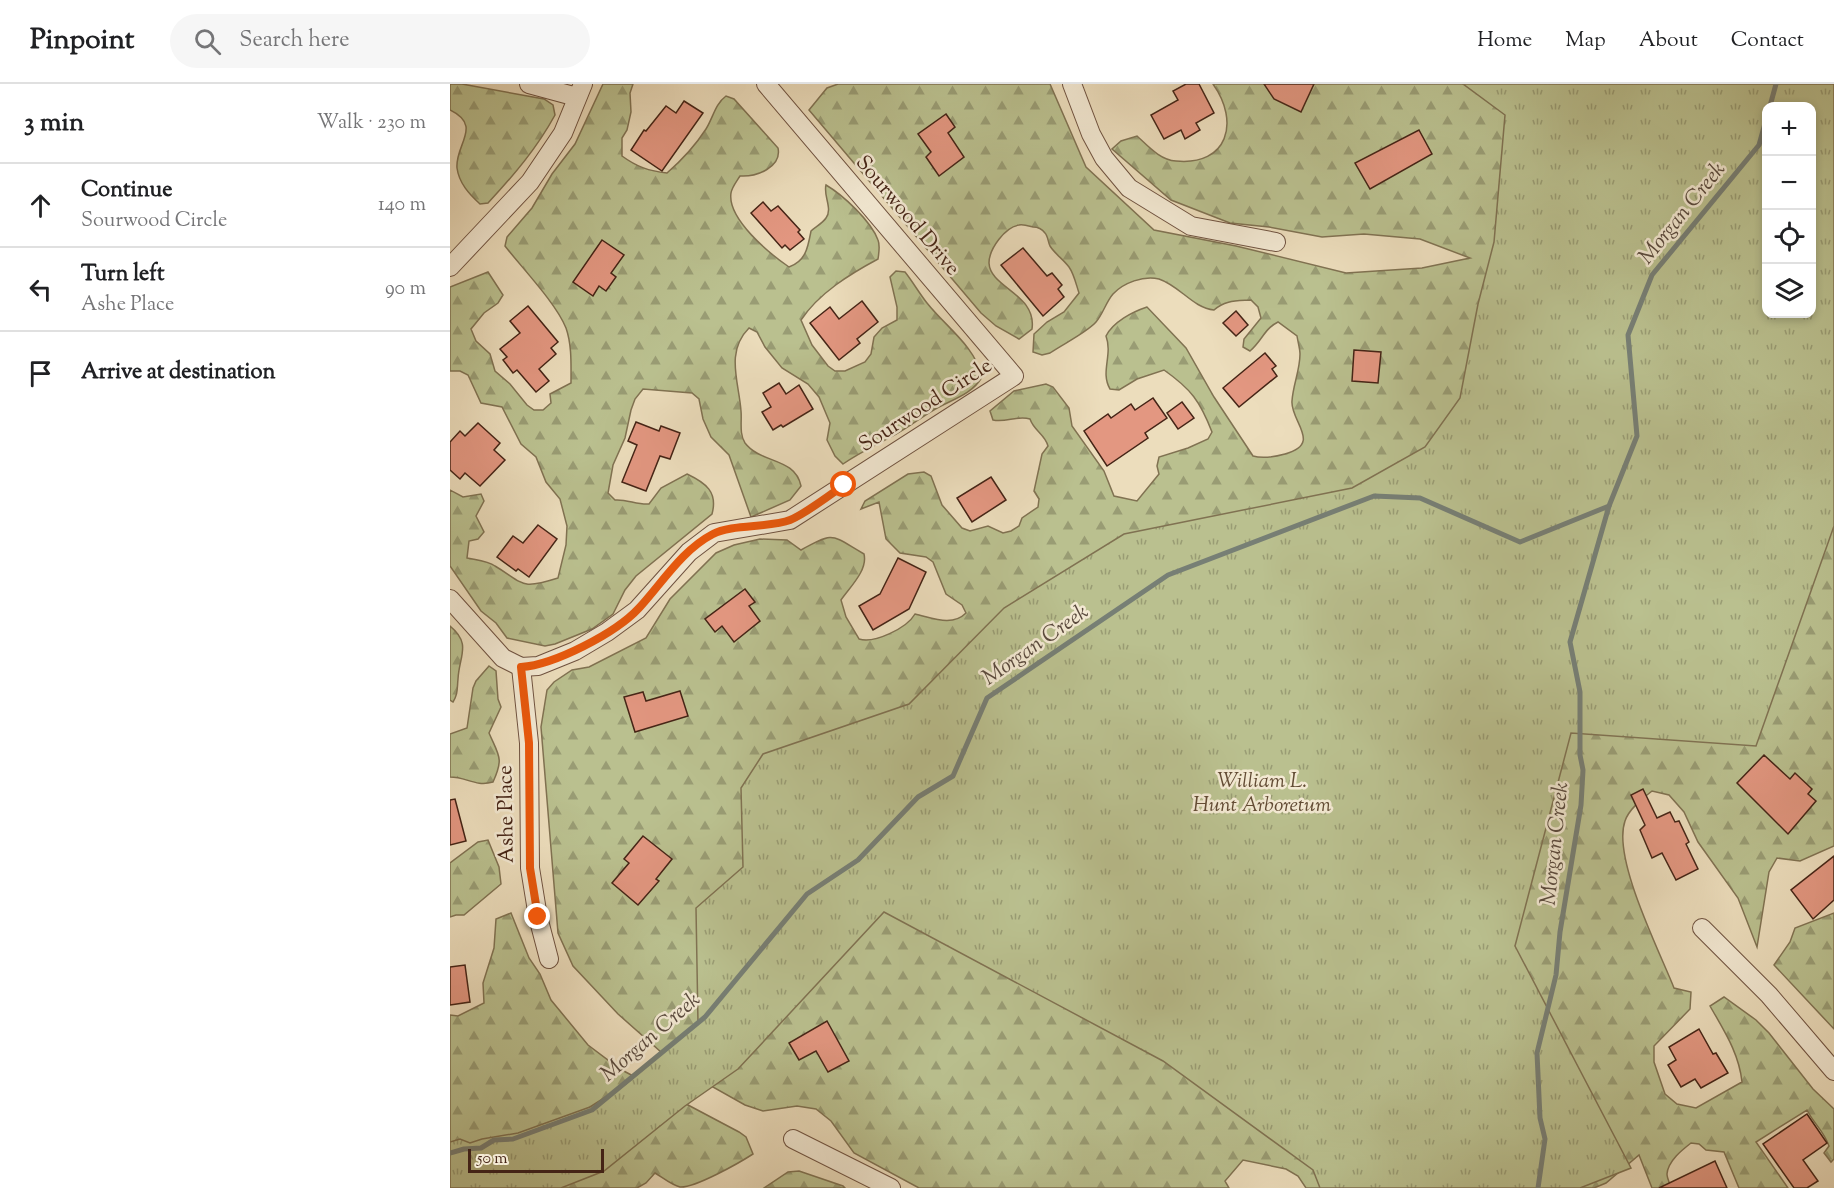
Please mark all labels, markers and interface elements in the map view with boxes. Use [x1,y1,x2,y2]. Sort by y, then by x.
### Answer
search box [170,14,590,68]
text: Pinpoint [30,21,134,61]
icon: search [191,25,224,58]
text: Search here [239,25,350,57]
text: Home [1477,26,1532,56]
text: Map [1565,26,1606,56]
text: About [1639,26,1698,56]
text: Contact [1731,26,1804,56]
map controls [1762,102,1816,318]
button: + [1762,102,1816,156]
text: 3 min [24,105,84,142]
text: Walk · 230 m [317,109,426,138]
street label: Sourwood Drive [848,149,966,283]
water label: Morgan Creek [1632,156,1734,272]
button: − [1762,156,1816,210]
text: Continue [81,175,172,207]
icon: ahead [24,189,57,222]
text: 140 m [378,191,426,220]
text: Sourwood Circle [81,207,227,236]
button: locate [1762,210,1816,264]
text: Turn left [81,259,164,291]
button: layers [1762,264,1816,318]
icon: left [24,273,57,306]
text: 90 m [385,275,426,304]
text: Ashe Place [81,291,174,320]
street label: Sourwood Circle [853,352,999,460]
icon: arrive [24,357,57,390]
text: Arrive at destination [81,357,276,389]
route start [830,471,856,497]
water label: Morgan Creek [976,597,1096,695]
street label: Ashe Place [491,765,523,863]
park label: William L. Hunt Arboretum [1193,767,1331,821]
water label: Morgan Creek [1534,781,1578,907]
route end [524,903,550,929]
water label: Morgan Creek [594,985,708,1091]
scale bar [468,1146,604,1174]
text: 50 m [477,1148,508,1171]

